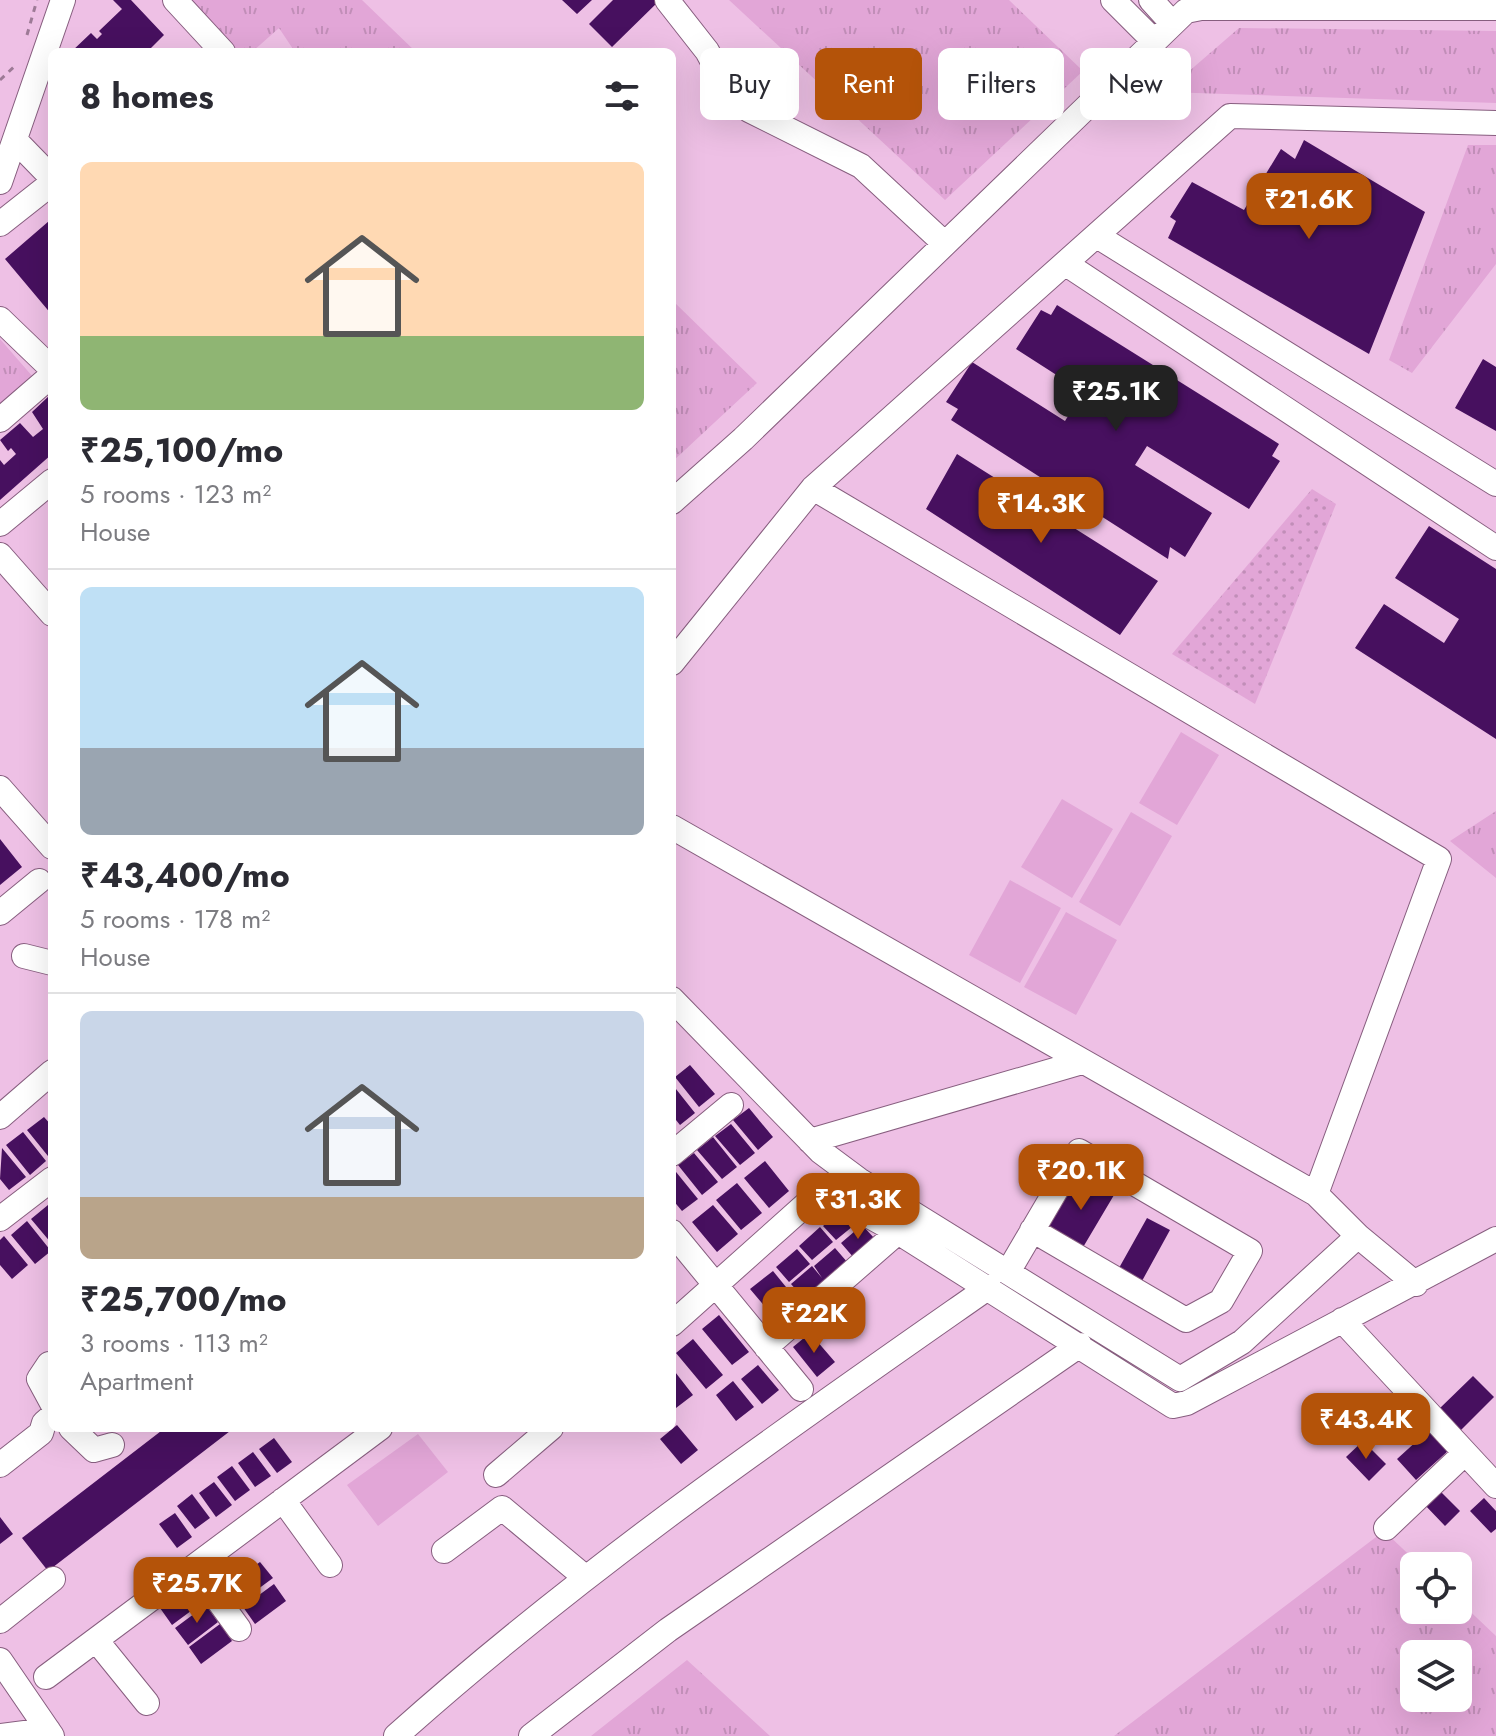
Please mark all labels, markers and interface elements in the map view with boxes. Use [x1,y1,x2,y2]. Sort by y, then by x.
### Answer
chip: Buy [700,48,799,120]
chip: Rent [815,48,922,120]
chip: Filters [938,48,1064,120]
chip: New [1080,48,1191,120]
text: 8 homes [80,72,214,121]
icon: filters [600,74,644,118]
pin: ₹21.6K [1244,173,1374,241]
text: ₹21.6K [1264,180,1354,218]
icon: home [290,214,434,358]
pin: ₹25.1K [1051,365,1181,433]
text: ₹25.1K [1072,372,1160,410]
text: ₹25,100/mo [80,426,283,475]
text: 5 rooms · 123 m² [80,475,271,513]
pin: ₹14.3K [976,477,1106,545]
text: ₹14.3K [997,484,1085,522]
text: House [80,513,150,551]
icon: home [290,639,434,783]
text: ₹43,400/mo [80,851,290,900]
text: 5 rooms · 178 m² [80,900,270,938]
text: House [80,938,150,976]
icon: home [290,1063,434,1207]
pin: ₹20.1K [1016,1144,1146,1212]
text: ₹20.1K [1037,1151,1125,1189]
pin: ₹31.3K [793,1173,923,1241]
text: ₹31.3K [815,1180,901,1218]
text: ₹25,700/mo [80,1275,286,1324]
pin: ₹22K [767,1287,861,1355]
text: ₹22K [780,1294,848,1332]
text: 3 rooms · 113 m² [80,1324,268,1362]
text: Apartment [80,1362,193,1400]
pin: ₹43.4K [1301,1393,1431,1461]
text: ₹43.4K [1319,1400,1413,1438]
map controls [1400,1552,1472,1712]
button: locate [1400,1552,1472,1624]
pin: ₹25.7K [132,1557,262,1625]
text: ₹25.7K [152,1564,242,1602]
button: layers [1400,1640,1472,1712]

